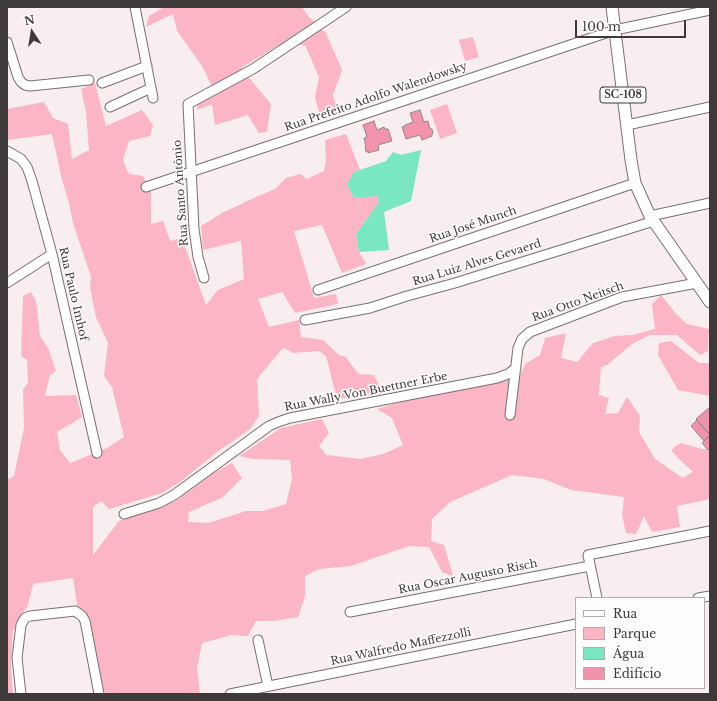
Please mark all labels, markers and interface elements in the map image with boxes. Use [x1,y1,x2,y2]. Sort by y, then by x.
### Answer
north arrow [12,12,52,52]
text: N [23,12,36,28]
scale bar [577,12,688,38]
text: 100 m [582,19,621,34]
street label: Rua Prefeito Adolfo Walendowsky [283,59,469,135]
road number: SC-108 [600,87,646,103]
street label: Rua Santo Antônio [171,139,191,247]
street label: Rua José Munch [428,204,518,246]
street label: Rua Luiz Alves Gevaerd [411,237,543,289]
street label: Rua Paulo Imhof [56,246,90,342]
street label: Rua Otto Neitsch [530,279,626,325]
street label: Rua Wally Von Buettner Erbe [283,370,449,414]
street label: Rua Oscar Augusto Risch [397,557,539,597]
legend [575,597,705,689]
text: Rua [613,606,637,621]
street label: Rua Walfredo Maffezzolli [330,626,472,668]
text: Parque [613,626,656,641]
text: Água [613,646,644,661]
text: Edifício [613,666,661,681]

